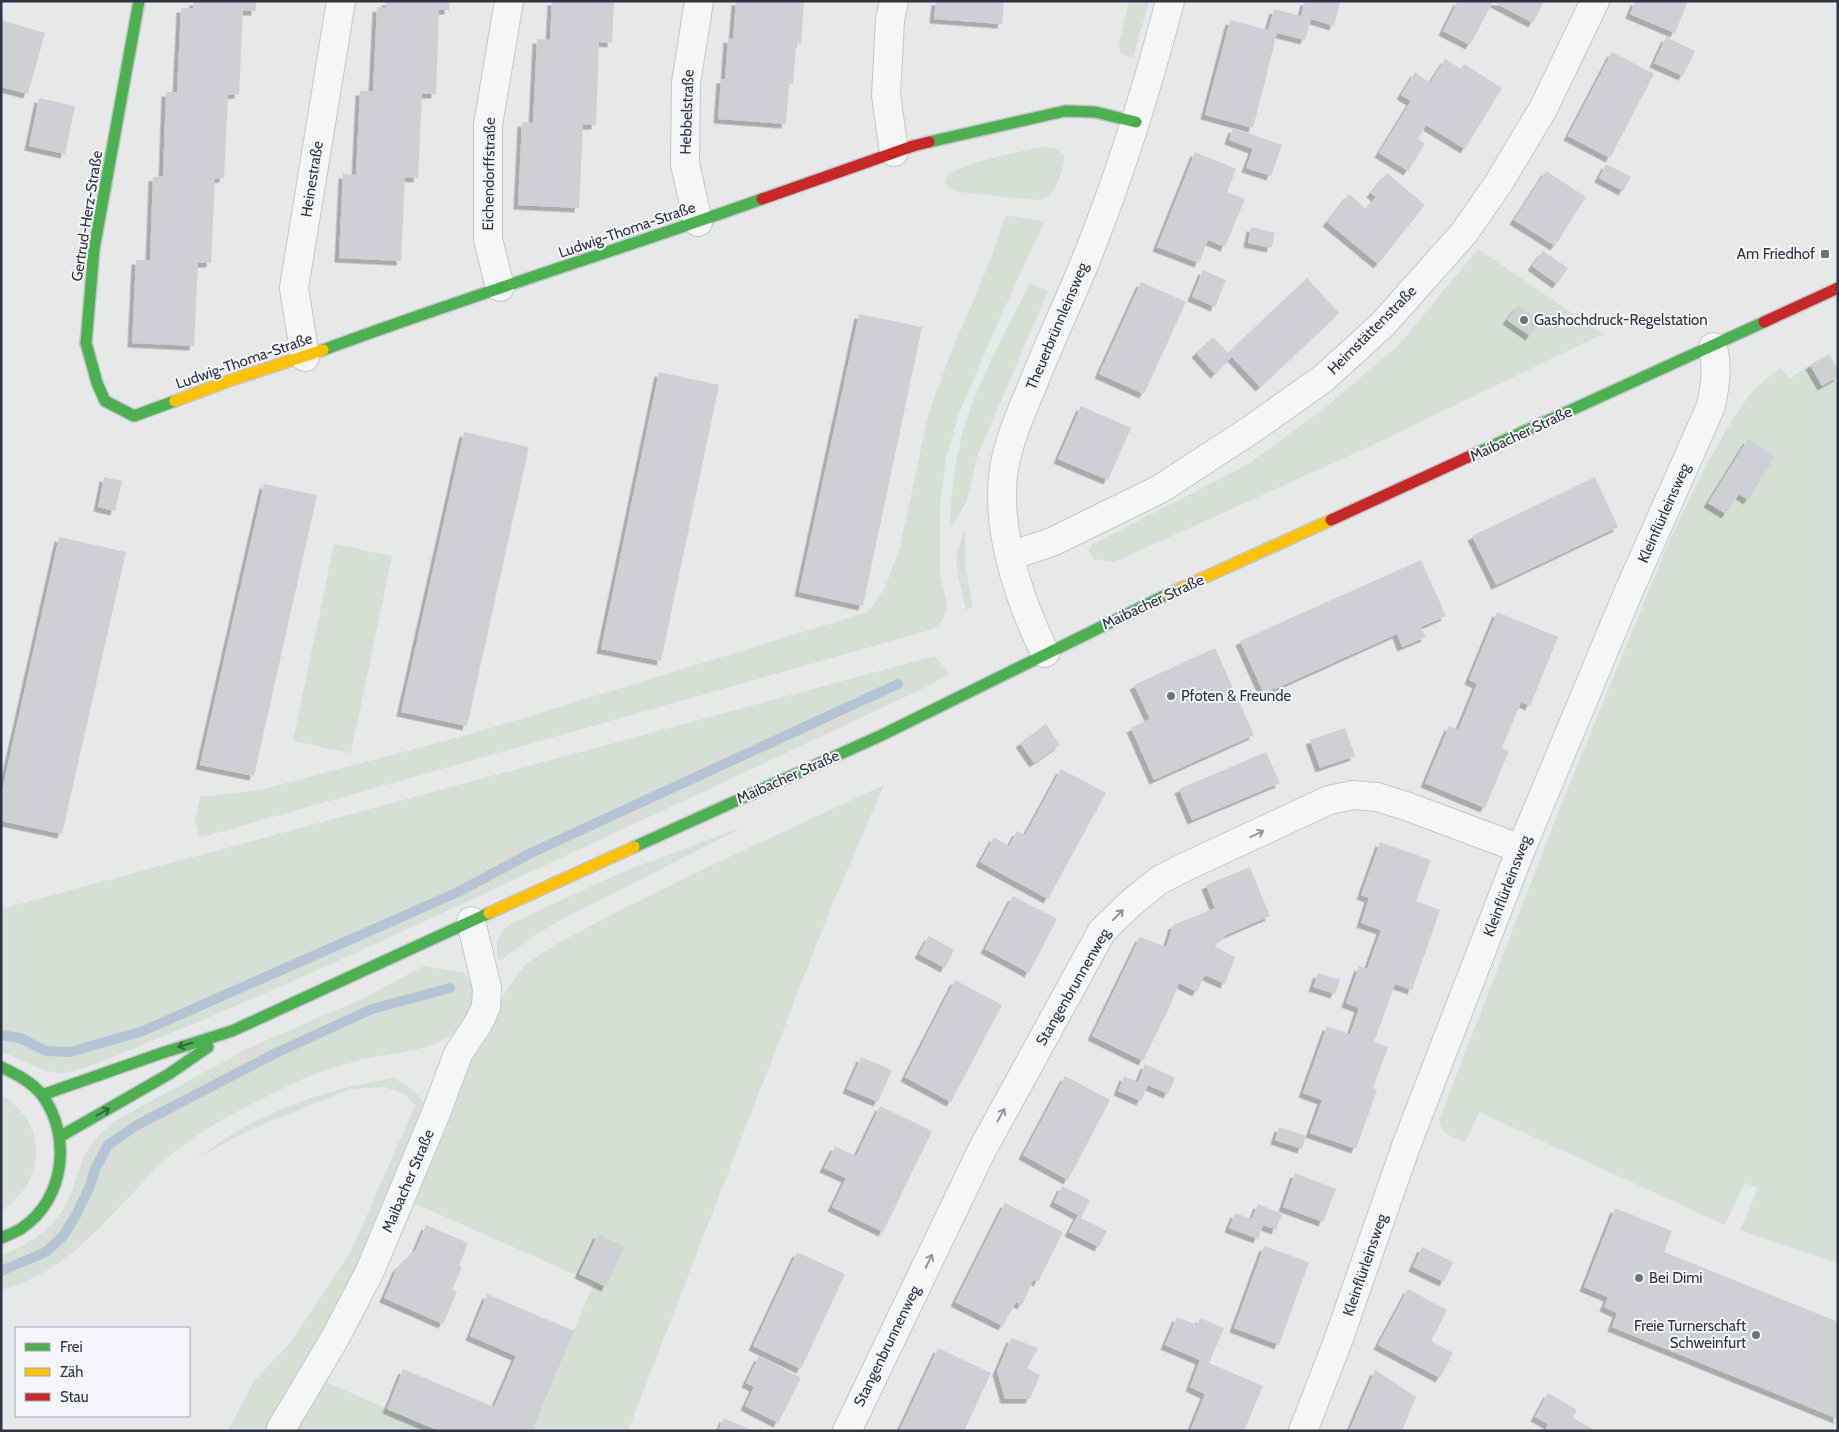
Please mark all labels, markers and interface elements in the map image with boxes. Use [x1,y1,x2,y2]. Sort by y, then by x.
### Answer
street label: Hebbelstraße [677,69,697,155]
street label: Eichendorffstraße [479,117,499,231]
street label: Heinestraße [297,139,327,218]
street label: Gertrud-Herz-Straße [68,149,106,283]
street label: Ludwig-Thoma-Straße [556,198,698,262]
place label: Am Friedhof [1737,245,1815,263]
marker: Am Friedhof [1819,248,1831,260]
street label: Theuerbrünnleinsweg [1022,259,1092,392]
street label: Heimstättenstraße [1324,282,1420,378]
place label: Gashochdruck-Regelstation [1534,311,1708,329]
marker: Gashochdruck-Regelstation [1518,314,1530,326]
street label: Ludwig-Thoma-Straße [173,329,315,393]
street label: Maibacher Straße [1467,402,1575,465]
street label: Kleinflürleinsweg [1634,460,1694,566]
street label: Maibacher Straße [1099,570,1207,633]
place label: Pfoten & Freunde [1181,687,1291,705]
marker: Pfoten & Freunde [1165,690,1177,702]
street label: Maibacher Straße [734,746,842,808]
one-way arrow [1249,828,1264,838]
street label: Kleinflürleinsweg [1479,832,1535,939]
one-way arrow [1112,909,1124,922]
street label: Stangenbrunnenweg [1032,925,1114,1049]
one-way arrow [178,1041,194,1051]
one-way arrow [95,1107,110,1117]
one-way arrow [996,1108,1006,1123]
street label: Maibacher Straße [378,1126,438,1235]
street label: Kleinflürleinsweg [1339,1211,1391,1319]
one-way arrow [924,1254,934,1269]
place label: Bei Dimi [1649,1269,1703,1287]
marker: Bei Dimi [1633,1272,1645,1284]
street label: Stangenbrunnenweg [850,1282,924,1409]
place label: Freie Turnerschaft Schweinfurt [1634,1317,1746,1352]
legend [15,1327,190,1417]
marker: Freie Turnerschaft Schweinfurt [1750,1329,1762,1341]
text: Frei [60,1338,83,1356]
text: Zäh [60,1363,83,1381]
text: Stau [60,1388,89,1406]

